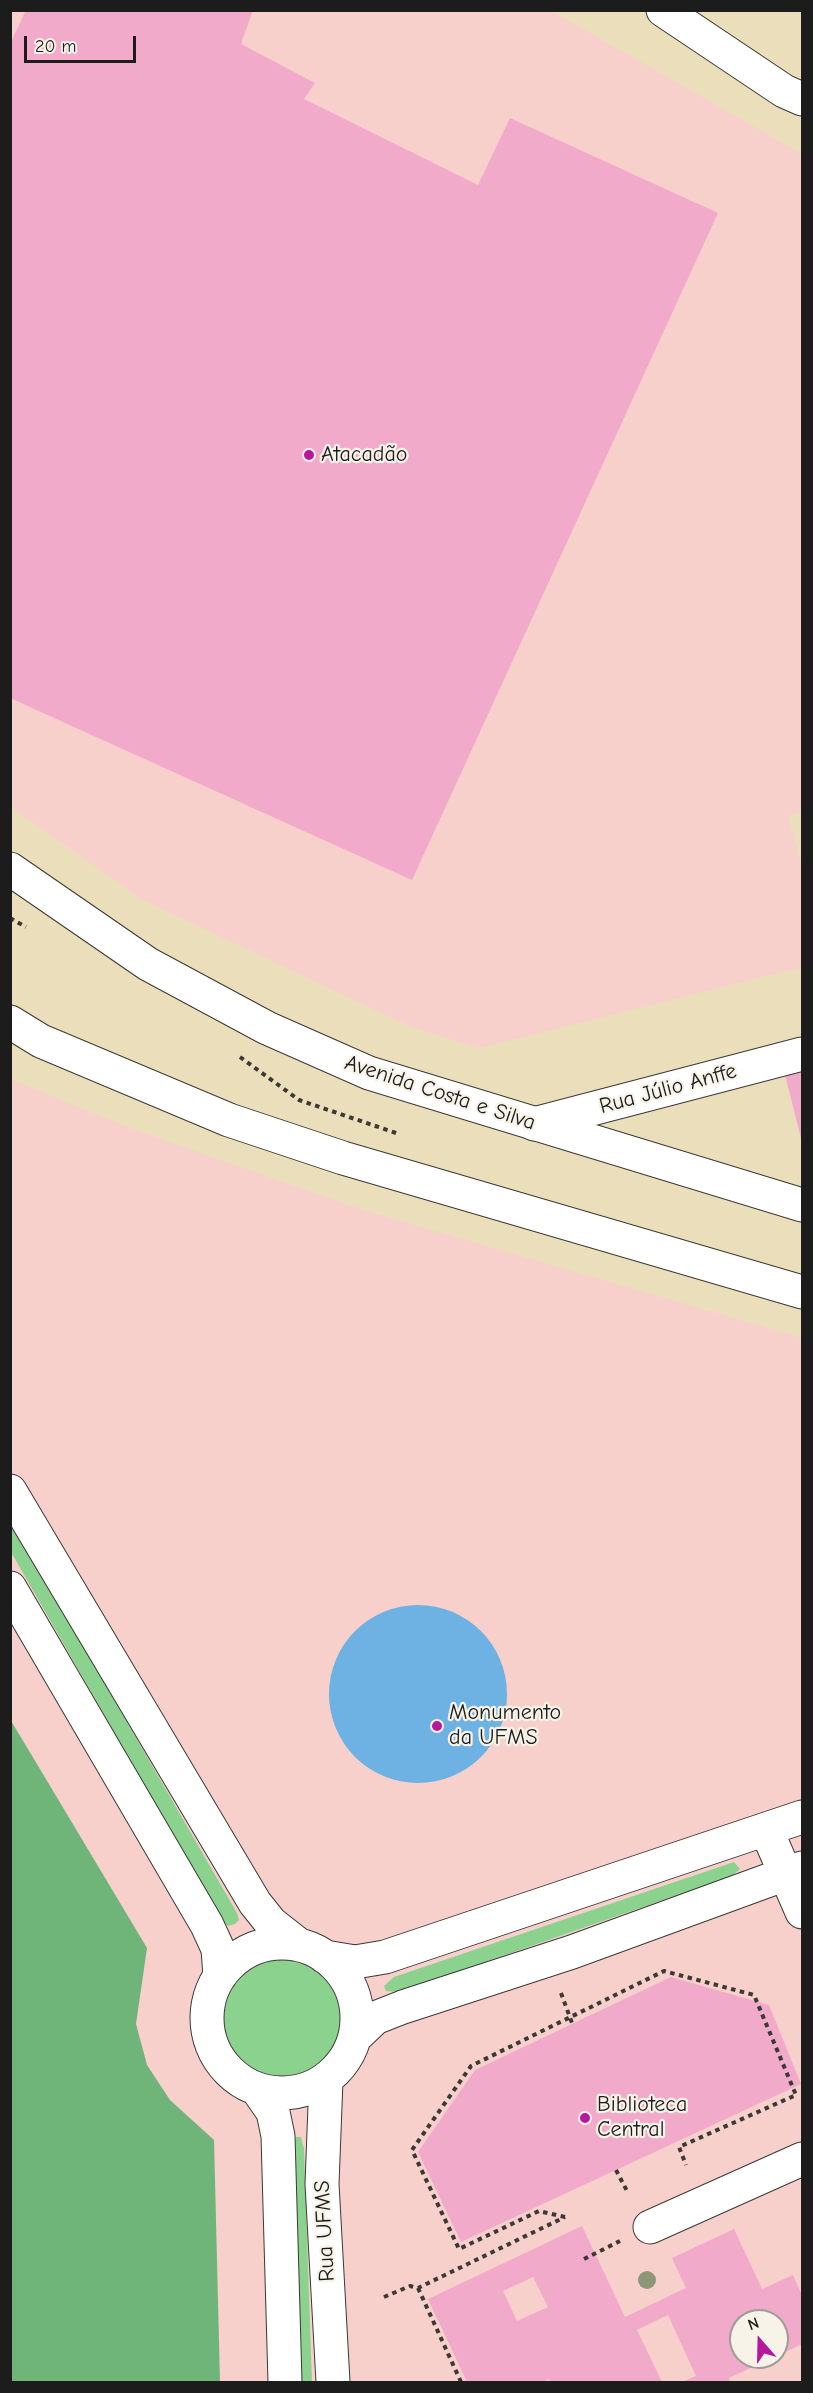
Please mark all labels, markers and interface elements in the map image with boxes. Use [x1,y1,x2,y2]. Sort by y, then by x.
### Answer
scale bar [27,24,140,62]
text: 20 m [35,36,76,57]
place label: Atacadão [321,442,407,468]
marker: Atacadão [302,448,316,462]
street label: Avenida Costa e Silva [341,1050,539,1136]
street label: Rua Júlio Anffe [596,1058,740,1120]
place label: Monumento da UFMS [449,1700,561,1752]
marker: Monumento da UFMS [430,1719,444,1733]
place label: Biblioteca Central [597,2092,687,2144]
marker: Biblioteca Central [578,2111,592,2125]
street label: Rua UFMS [309,2180,341,2282]
north arrow [729,2309,789,2369]
text: N [746,2314,762,2334]

